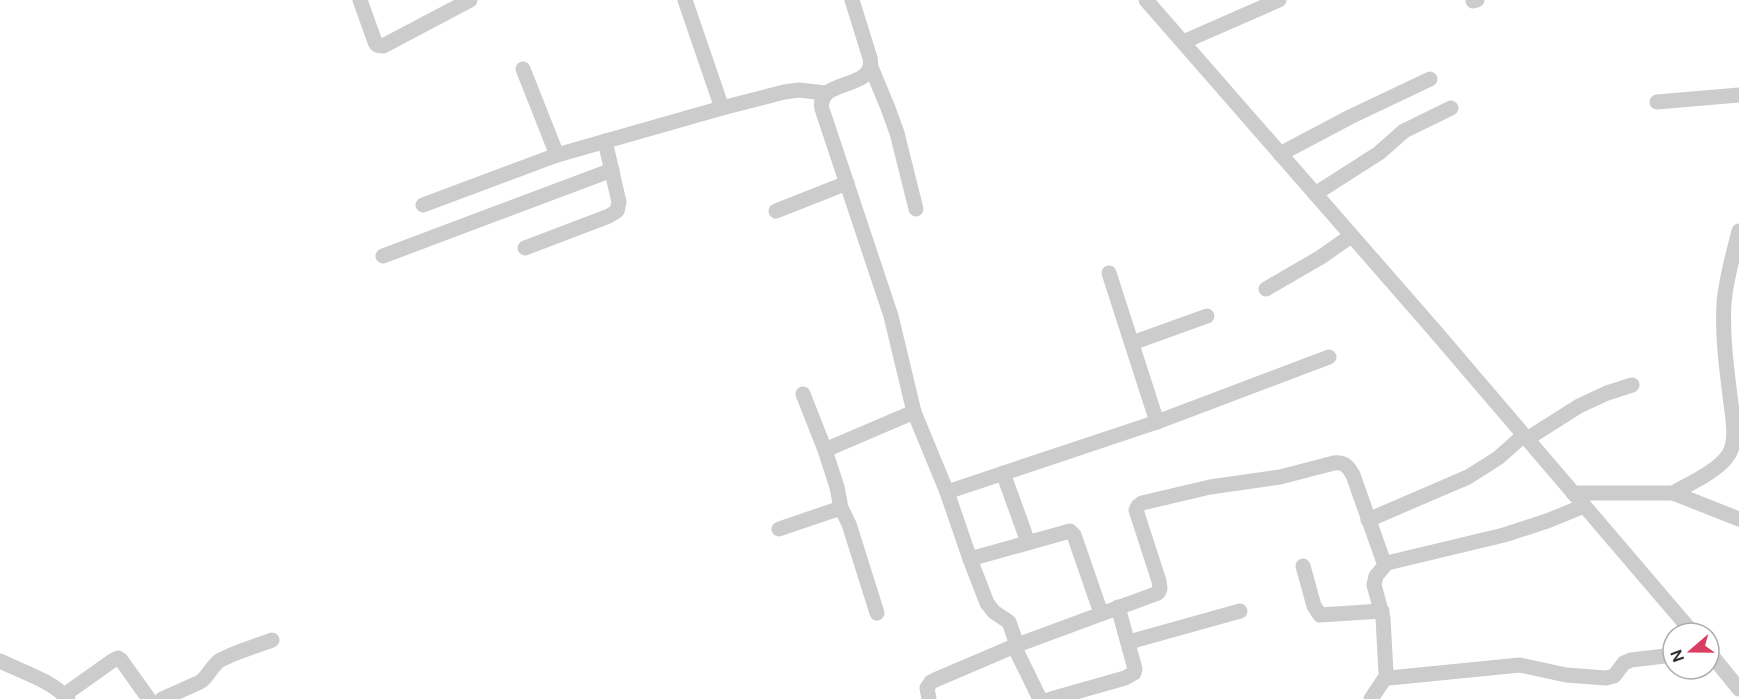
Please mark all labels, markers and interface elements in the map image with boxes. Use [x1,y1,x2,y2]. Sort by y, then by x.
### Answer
north arrow [1661,621,1721,681]
text: N [1666,647,1689,665]

